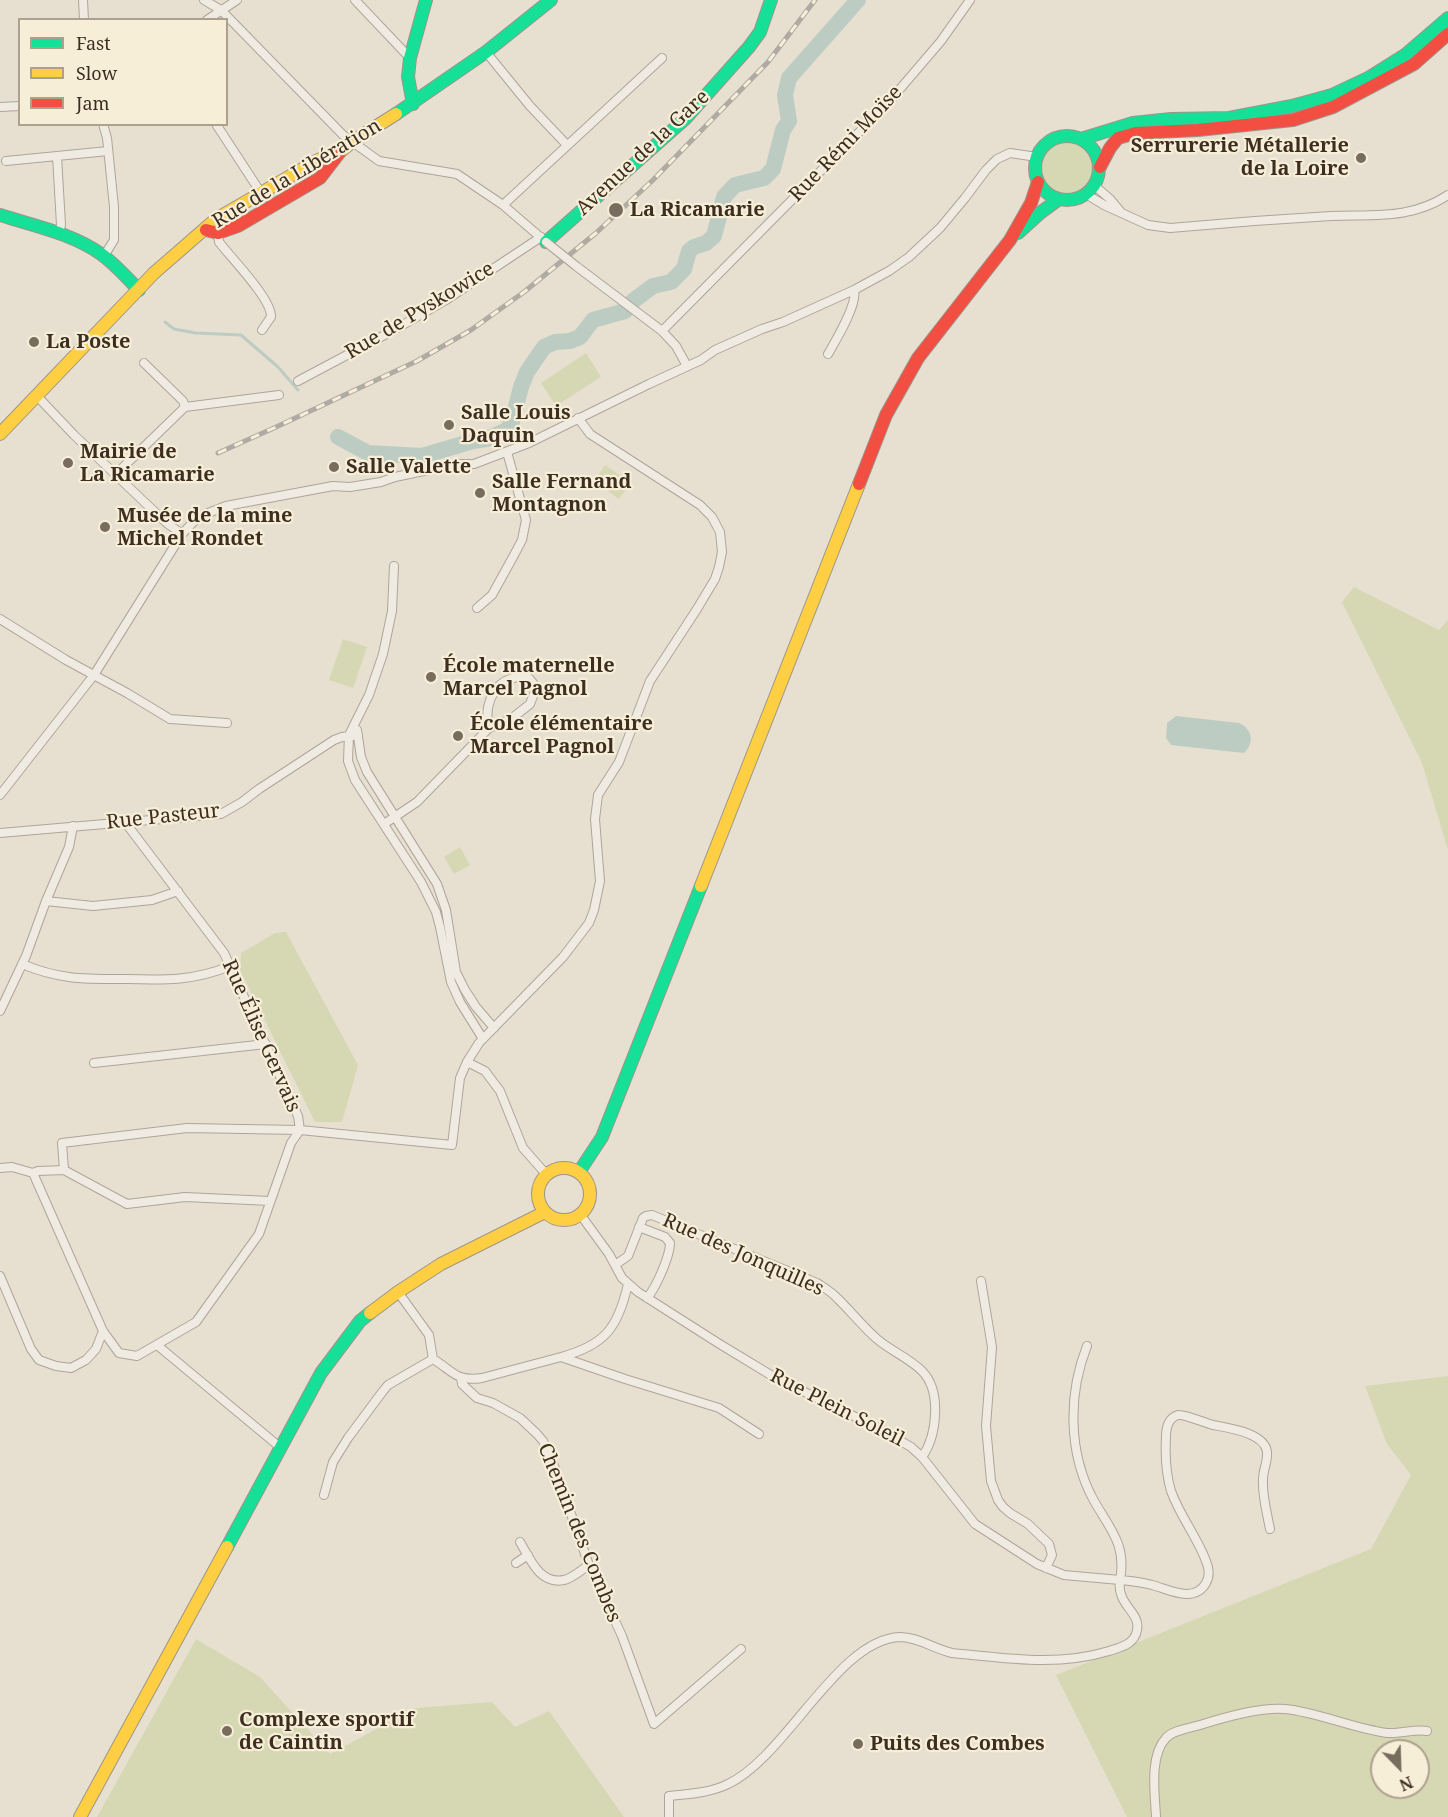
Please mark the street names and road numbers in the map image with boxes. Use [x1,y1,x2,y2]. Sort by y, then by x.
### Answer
street label: Rue Rémi Moïse [784,81,908,207]
street label: Avenue de la Gare [571,85,715,221]
street label: Rue de la Libération [208,114,386,234]
street label: Rue de Pyskowice [341,257,499,365]
street label: Rue Pasteur [105,799,221,835]
street label: Rue Élise Gervais [217,956,305,1116]
street label: Rue des Jonquilles [659,1209,827,1301]
street label: Rue Plein Soleil [766,1364,908,1452]
street label: Chemin des Combes [532,1440,626,1626]

